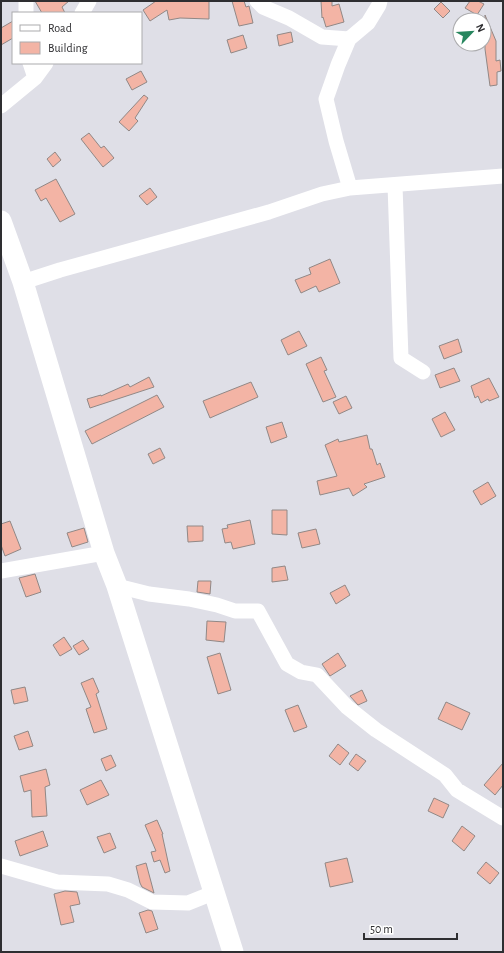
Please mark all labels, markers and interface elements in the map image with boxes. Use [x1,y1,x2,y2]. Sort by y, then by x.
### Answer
legend [12,12,142,64]
north arrow [452,12,492,52]
text: Road [48,22,72,34]
text: N [474,22,487,34]
text: Building [48,42,88,54]
scale bar [364,915,457,941]
text: 50 m [370,923,393,935]

